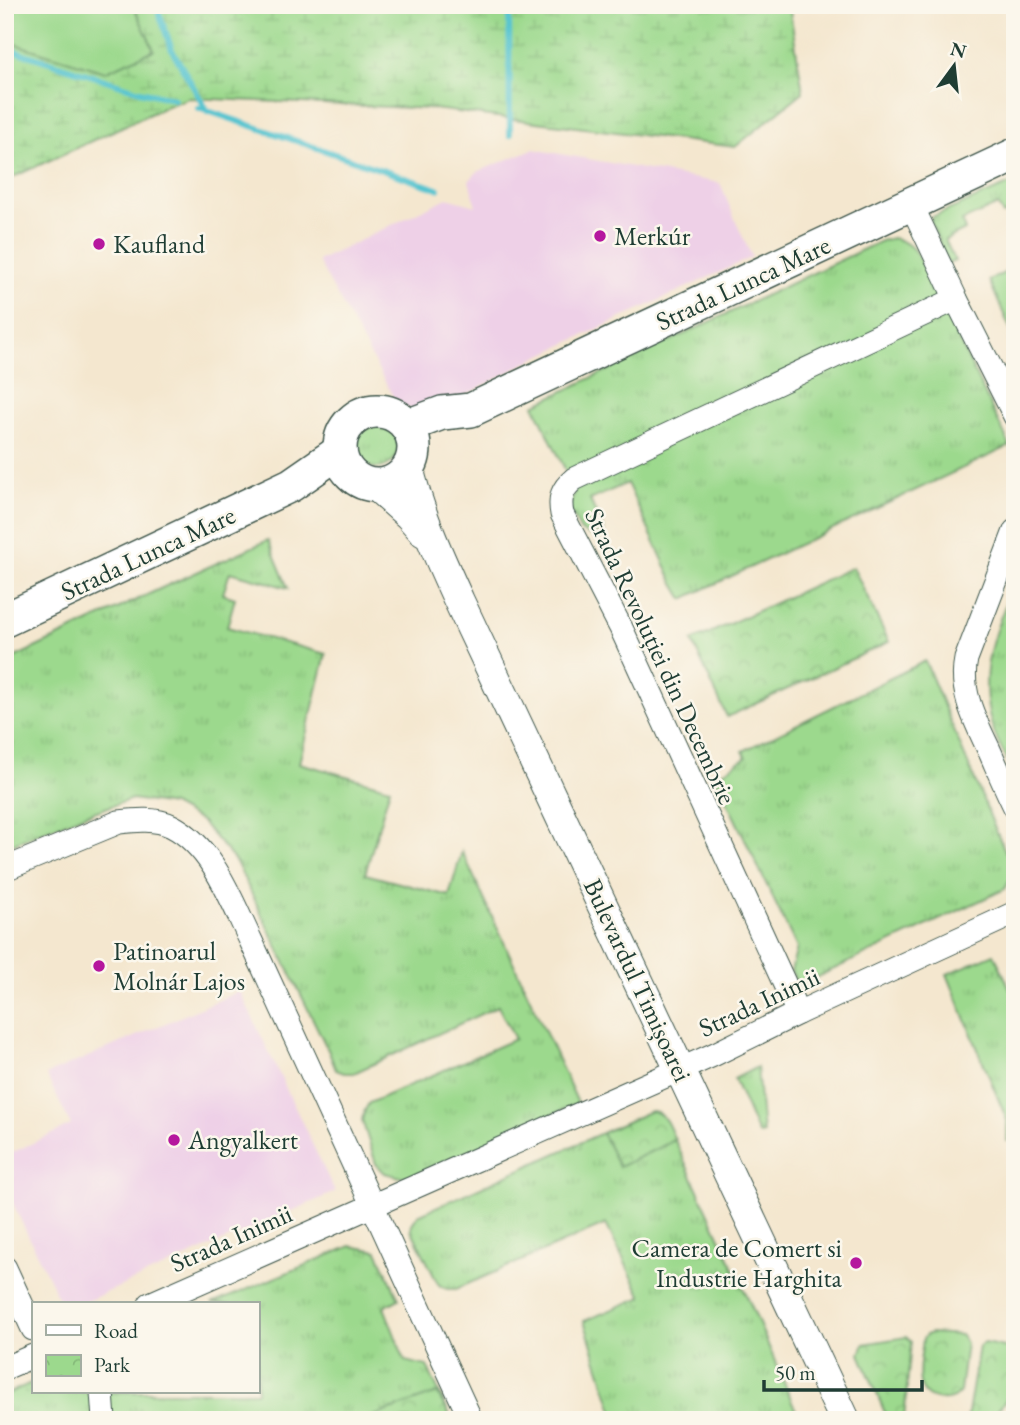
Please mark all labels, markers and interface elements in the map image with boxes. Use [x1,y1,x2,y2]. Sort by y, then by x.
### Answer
north arrow [918,32,988,102]
text: N [948,36,970,64]
place label: Merkúr [614,219,691,253]
place label: Kaufland [113,227,206,261]
marker: Merkúr [592,228,608,244]
street label: Strada Lunca Mare [650,228,836,338]
marker: Kaufland [91,236,107,252]
street label: Strada Lunca Mare [55,498,241,608]
street label: Strada Revoluției din Decembrie [577,502,745,810]
street label: Bulevardul Timișoarei [576,873,700,1087]
place label: Patinoarul Molnár Lajos [113,934,245,998]
marker: Patinoarul Molnár Lajos [91,958,107,974]
street label: Strada Inimii [693,959,825,1045]
place label: Angyalkert [187,1123,298,1157]
marker: Angyalkert [166,1132,182,1148]
street label: Strada Inimii [165,1196,297,1280]
place label: Camera de Comert si Industrie Harghita [632,1231,843,1295]
marker: Camera de Comert si Industrie Harghita [848,1255,864,1271]
legend [32,1302,259,1394]
text: Road [94,1317,138,1344]
scale bar [764,1348,922,1392]
text: Park [94,1351,131,1378]
text: 50 m [775,1359,816,1386]

